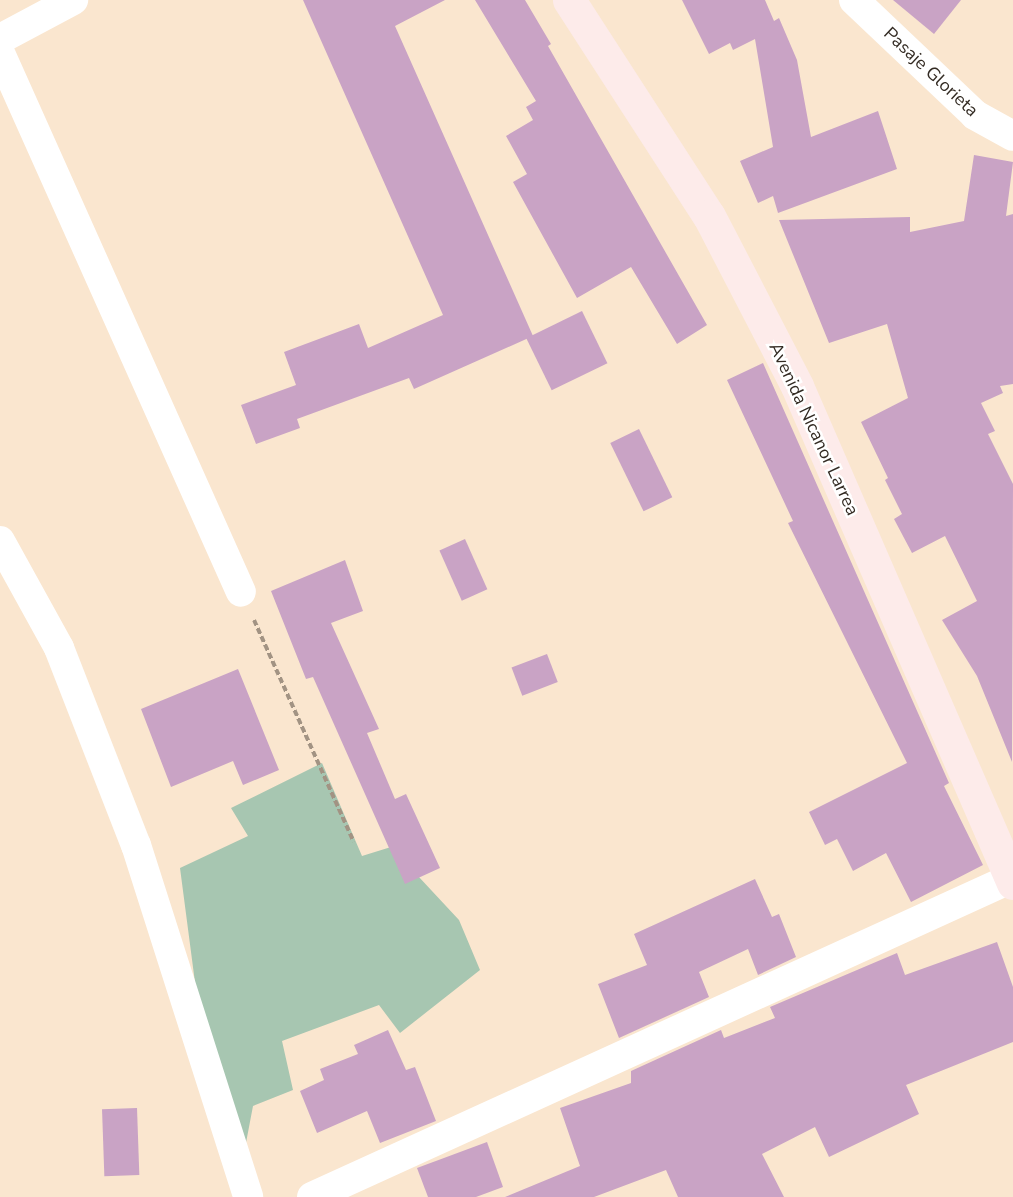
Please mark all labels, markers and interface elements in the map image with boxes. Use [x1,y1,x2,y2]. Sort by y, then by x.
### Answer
street label: Pasaje Glorieta [879,23,983,121]
street label: Avenida Nicanor Larrea [764,339,864,519]

